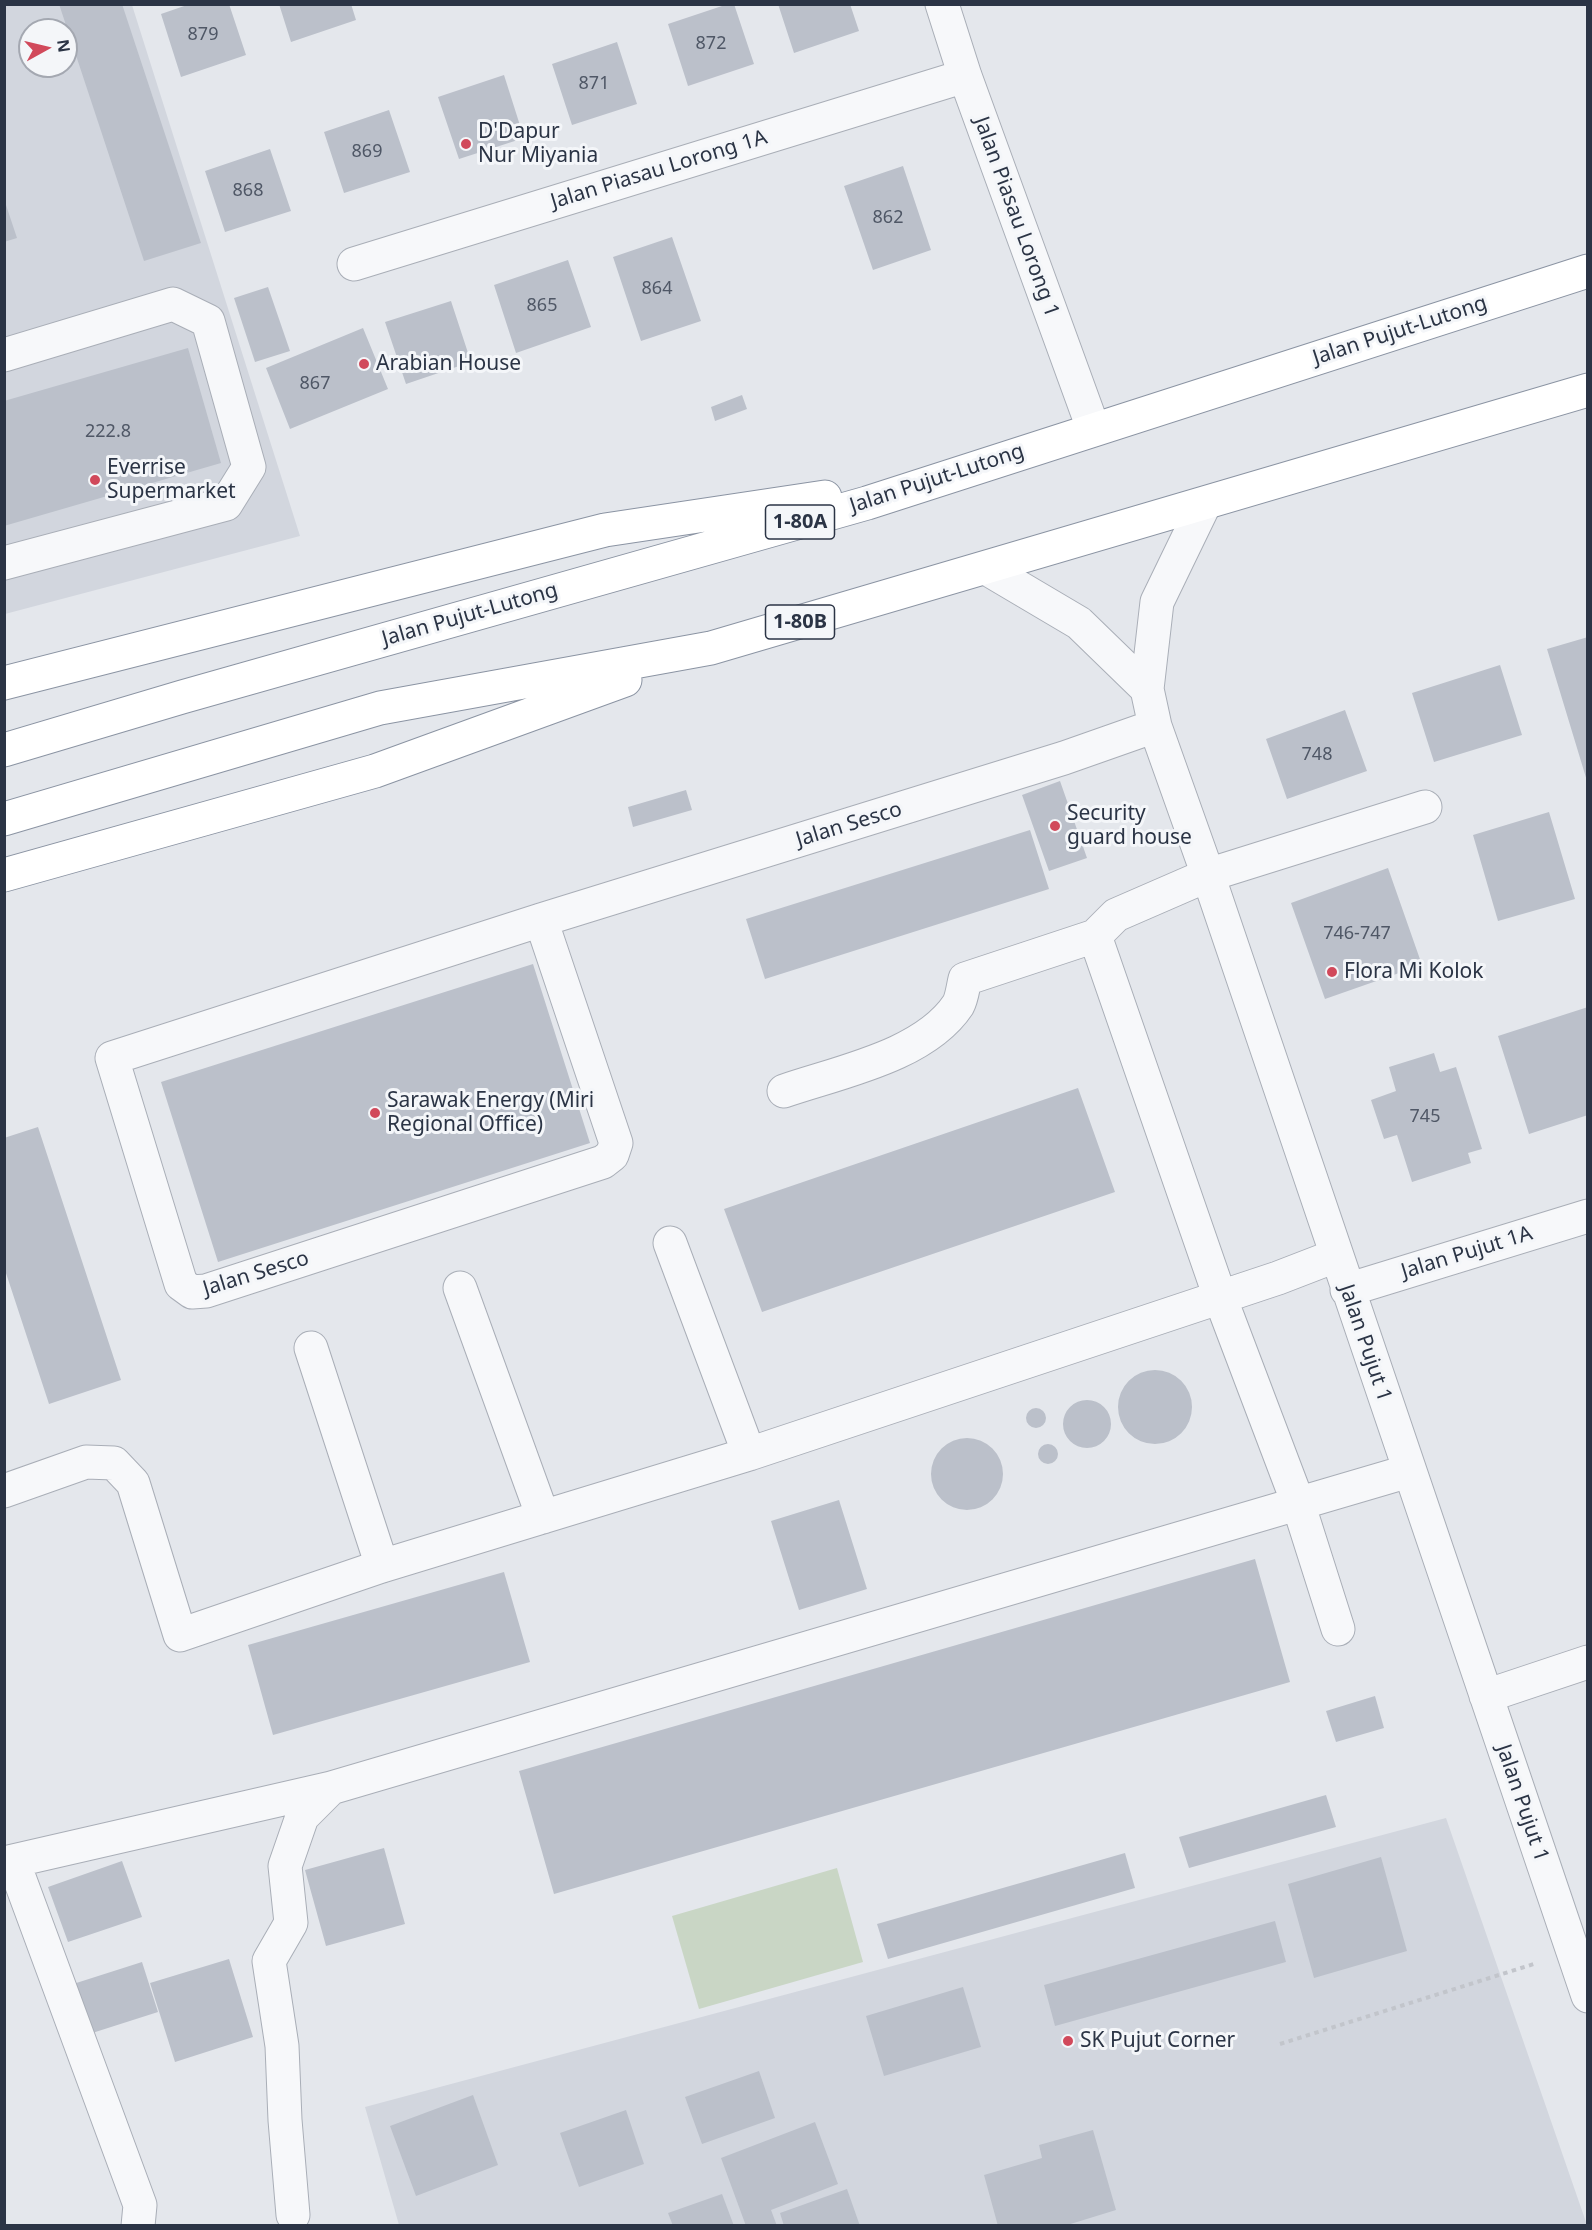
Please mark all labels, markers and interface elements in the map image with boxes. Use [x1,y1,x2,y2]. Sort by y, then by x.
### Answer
north arrow [18,18,78,78]
house number: 879 [188,24,218,46]
house number: 872 [696,33,726,55]
text: N [52,38,76,54]
house number: 871 [579,73,609,95]
street label: Jalan Piasau Lorong 1 [968,113,1064,321]
place label: D'Dapur Nur Miyania [478,119,598,169]
street label: Jalan Piasau Lorong 1A [548,125,770,215]
marker: D'Dapur Nur Miyania [459,137,473,151]
house number: 869 [352,141,382,163]
house number: 868 [233,180,263,202]
house number: 862 [873,207,903,229]
house number: 864 [642,278,672,300]
street label: Jalan Pujut-Lutong [1310,291,1490,371]
house number: 865 [527,295,557,317]
place label: Arabian House [376,351,521,377]
marker: Arabian House [357,357,371,371]
house number: 867 [300,373,330,395]
house number: 222.8 [85,421,131,443]
street label: Jalan Pujut-Lutong [847,439,1027,519]
place label: Everrise Supermarket [107,455,236,505]
marker: Everrise Supermarket [88,473,102,487]
road number: 1-80A [766,505,834,539]
street label: Jalan Pujut-Lutong [379,578,561,652]
road number: 1-80B [766,605,834,639]
house number: 748 [1302,744,1332,766]
street label: Jalan Sesco [793,797,905,853]
place label: Security guard house [1067,801,1192,851]
marker: Security guard house [1048,819,1062,833]
house number: 746-747 [1323,923,1391,945]
place label: Flora Mi Kolok [1344,959,1483,985]
marker: Flora Mi Kolok [1325,965,1339,979]
place label: Sarawak Energy (Miri Regional Office) [387,1088,594,1138]
marker: Sarawak Energy (Miri Regional Office) [368,1106,382,1120]
house number: 745 [1410,1106,1440,1128]
street label: Jalan Pujut 1A [1398,1221,1536,1285]
street label: Jalan Sesco [200,1246,312,1302]
street label: Jalan Pujut 1 [1333,1281,1397,1405]
street label: Jalan Pujut 1 [1490,1741,1554,1865]
place label: SK Pujut Corner [1080,2028,1235,2054]
marker: SK Pujut Corner [1061,2034,1075,2048]

